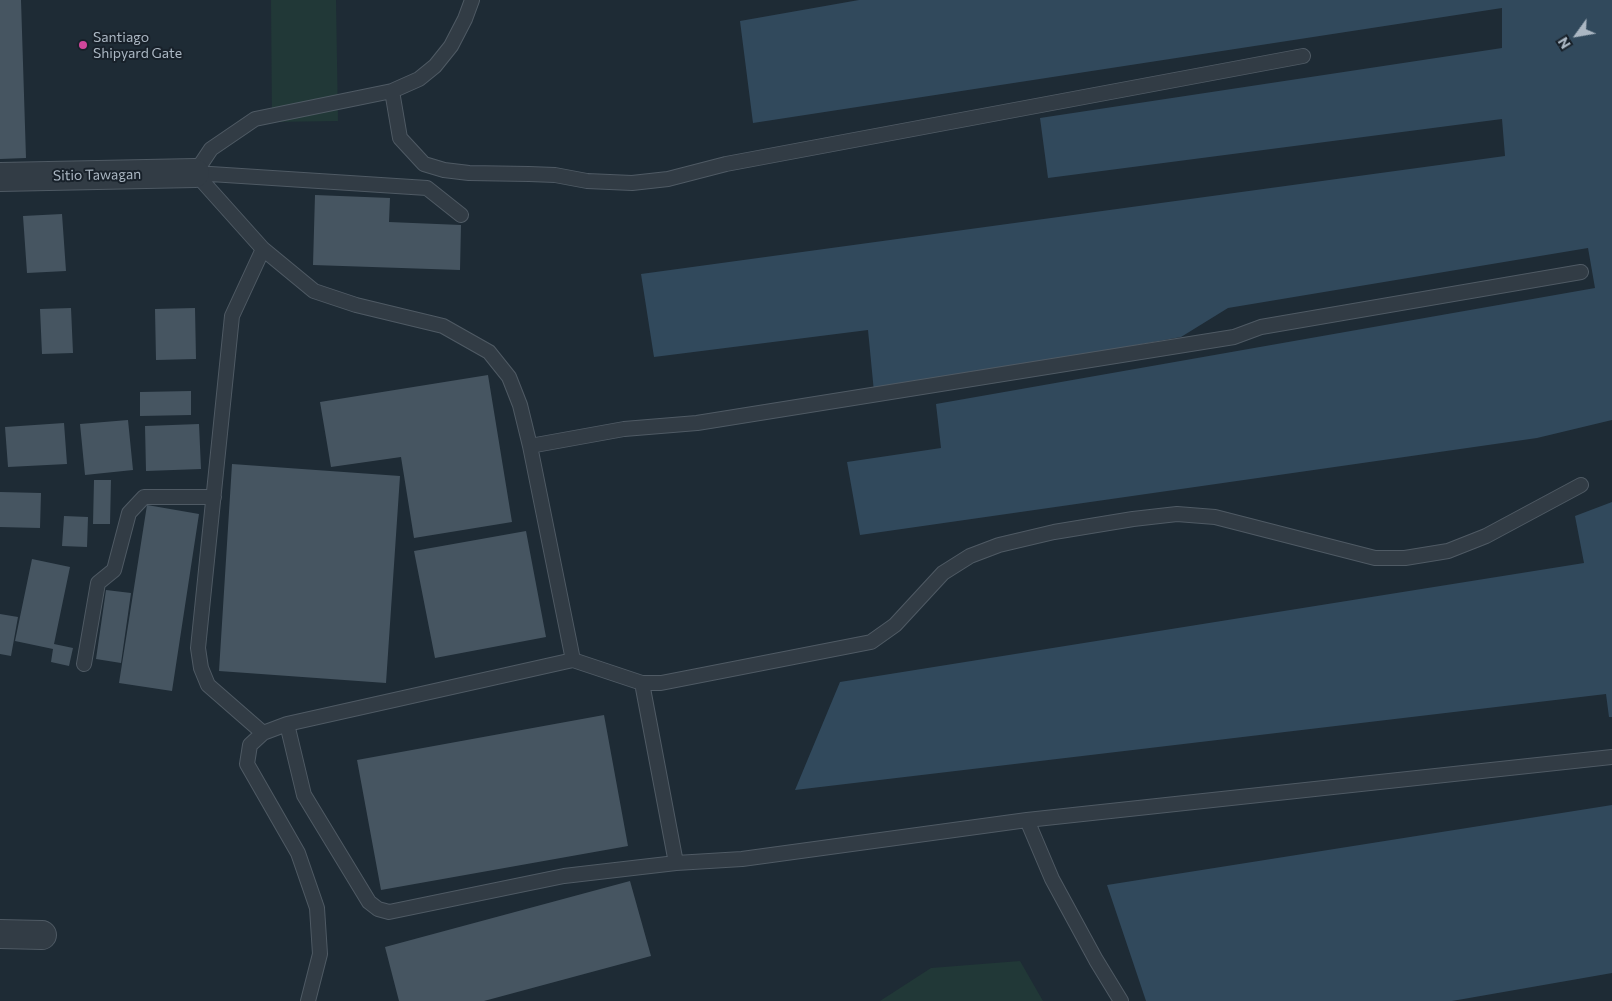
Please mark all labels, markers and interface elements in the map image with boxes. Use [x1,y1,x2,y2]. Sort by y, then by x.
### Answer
north arrow [1552,10,1602,60]
place label: Santiago Shipyard Gate [93,29,182,62]
text: N [1554,34,1574,52]
marker: Santiago Shipyard Gate [77,39,89,51]
street label: Sitio Tawagan [53,166,141,184]

